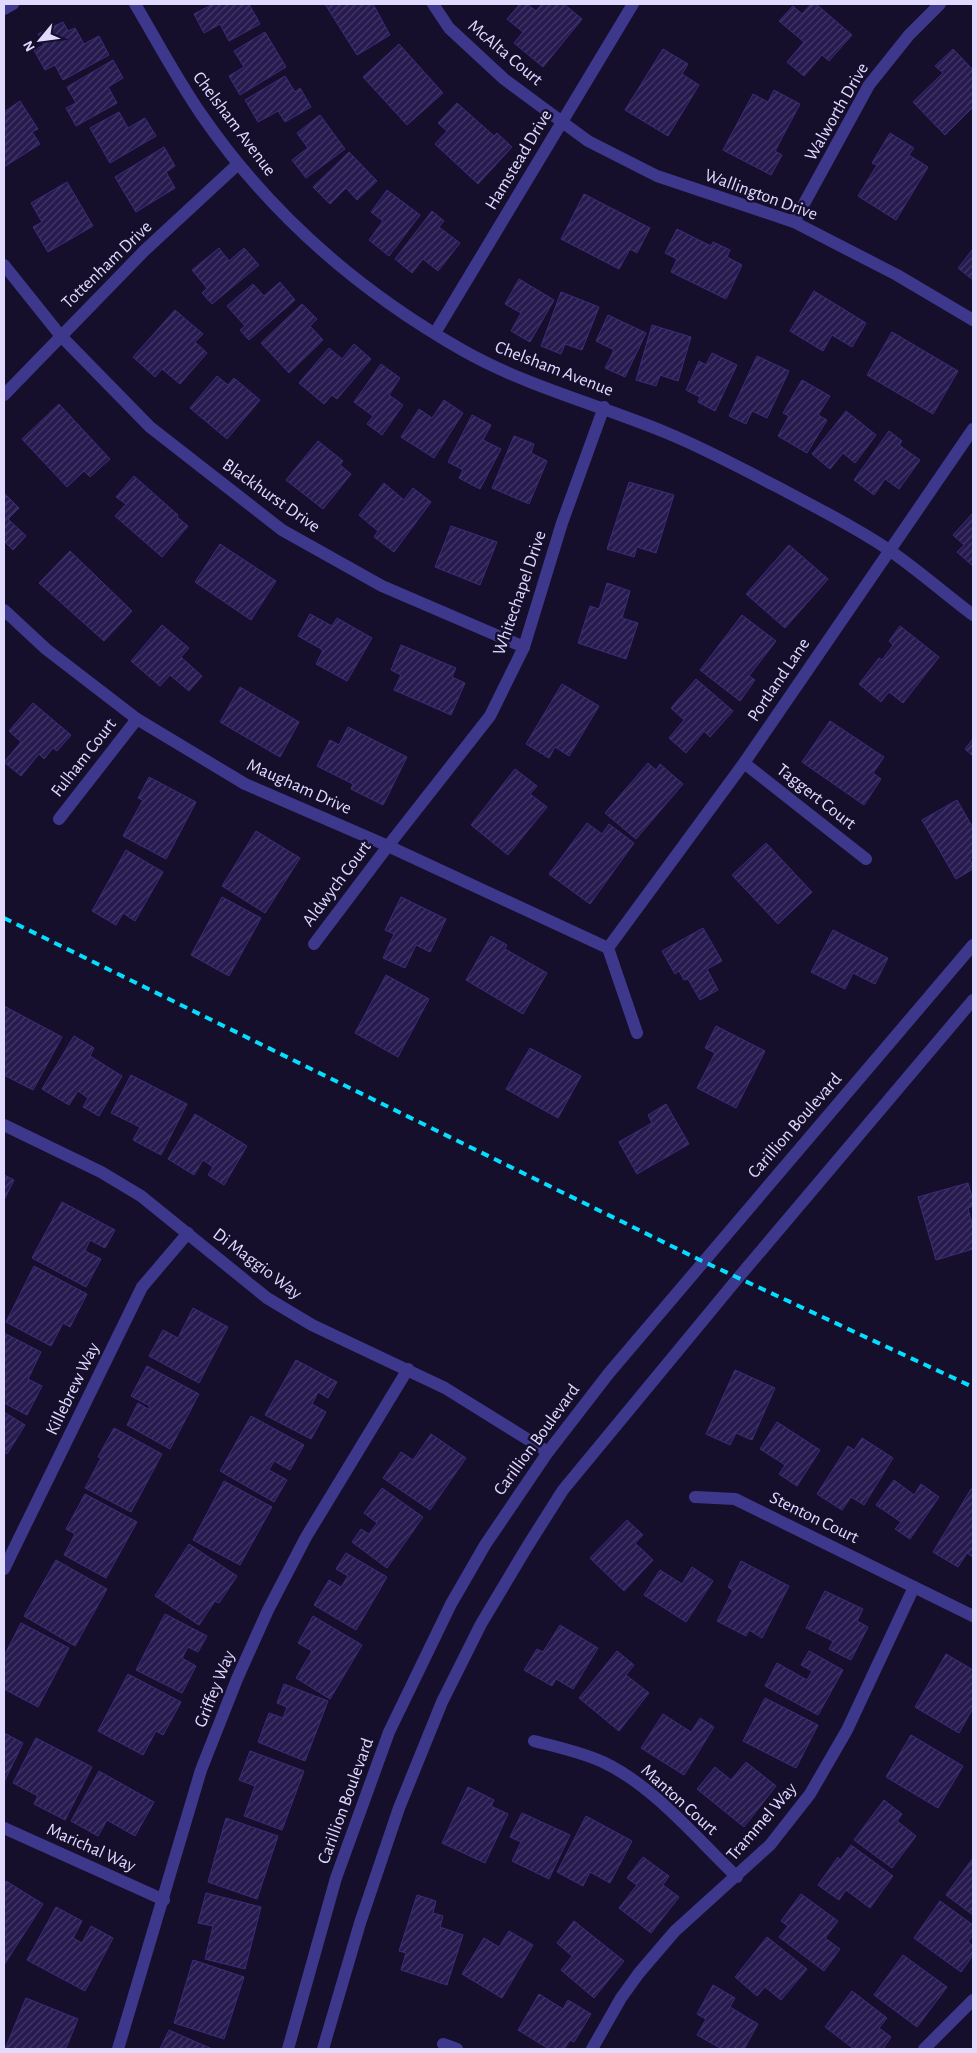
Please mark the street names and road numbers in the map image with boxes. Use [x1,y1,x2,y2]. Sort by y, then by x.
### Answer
street label: McAlta Court [464,17,546,89]
street label: Walworth Drive [802,60,872,164]
street label: Chelsham Avenue [189,68,279,180]
street label: Hamstead Drive [482,107,556,213]
street label: Wallington Drive [702,166,820,224]
street label: Tottenham Drive [58,218,156,312]
street label: Chelsham Avenue [492,338,616,400]
street label: Blackhurst Drive [219,456,323,536]
street label: Whitechapel Drive [490,528,550,658]
street label: Portland Lane [745,635,813,725]
street label: Fulham Court [48,715,120,801]
street label: Maugham Drive [244,756,354,818]
street label: Taggert Court [773,761,859,833]
street label: Aldwych Court [299,838,375,930]
street label: Carillion Boulevard [745,1070,845,1182]
street label: Di Maggio Way [209,1225,305,1303]
street label: Killebrew Way [43,1340,103,1438]
street label: Carillion Boulevard [491,1381,583,1499]
street label: Stenton Court [767,1489,861,1547]
street label: Griffey Way [191,1648,239,1730]
street label: Carillion Boulevard [315,1736,377,1866]
street label: Manton Court [637,1761,721,1839]
street label: Trammel Way [724,1779,801,1864]
street label: Marichal Way [44,1820,138,1876]

